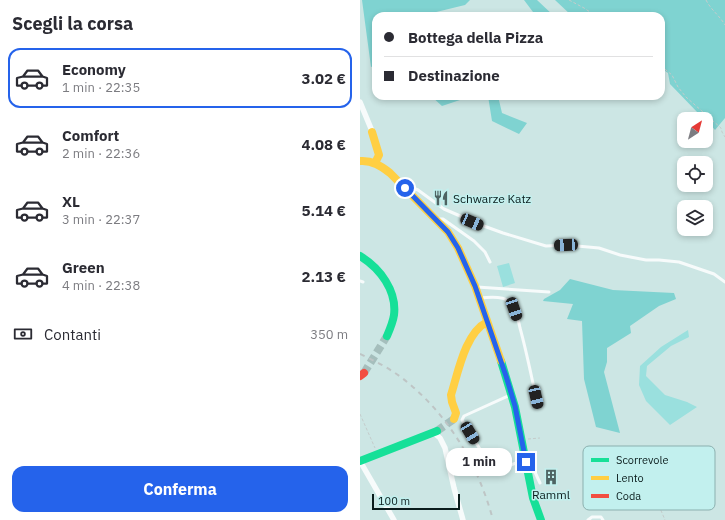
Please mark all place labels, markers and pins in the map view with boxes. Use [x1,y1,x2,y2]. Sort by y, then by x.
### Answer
restaurant icon: Schwarze Katz [432,189,450,207]
place label: Schwarze Katz [453,191,532,206]
building icon: Ramml [542,468,560,486]
place label: Ramml [532,487,570,502]

